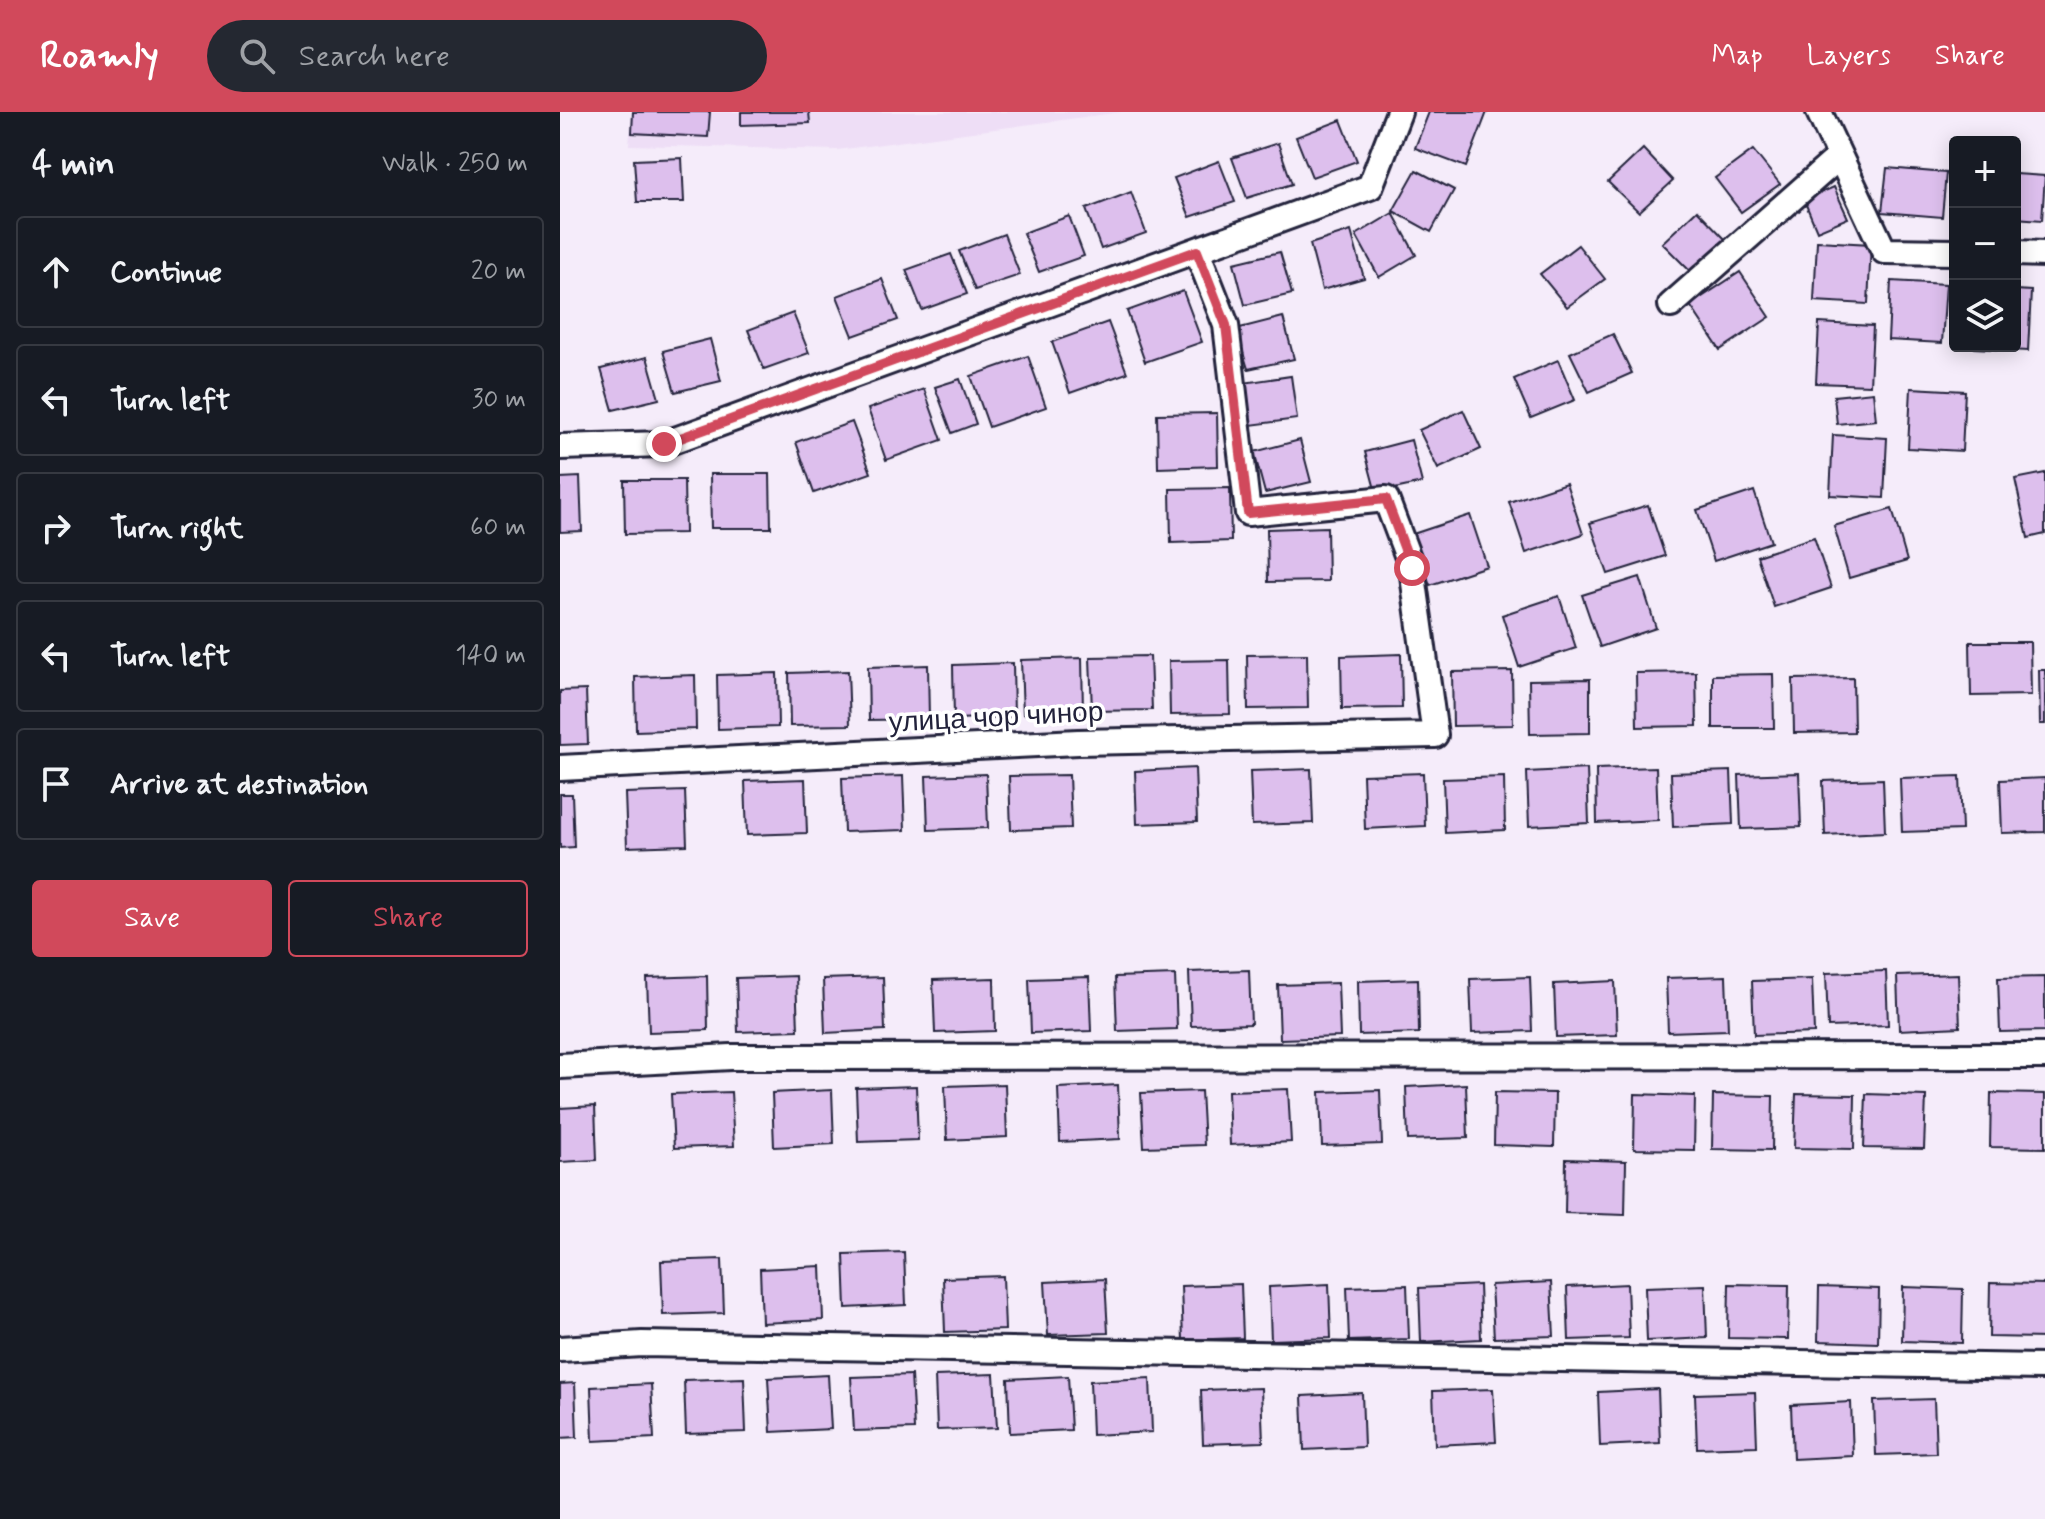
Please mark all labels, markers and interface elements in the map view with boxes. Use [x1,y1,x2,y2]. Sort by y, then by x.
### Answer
search box [207,20,767,92]
text: Roamly [40,32,159,81]
icon: search [235,34,279,78]
text: Search here [299,37,450,76]
text: Map [1712,38,1763,75]
text: Layers [1807,38,1891,75]
text: Share [1935,38,2005,75]
map controls [1949,136,2021,352]
button: + [1949,136,2021,208]
text: 4 min [32,142,115,187]
text: Walk · 250 m [382,147,528,181]
button: − [1949,208,2021,280]
icon: ahead [34,250,78,294]
text: Continue [110,253,222,292]
text: 20 m [471,255,526,289]
button: layers [1949,280,2021,352]
icon: left [34,378,78,422]
text: Turn left [110,381,230,420]
text: 30 m [472,383,526,417]
route end [646,426,682,462]
icon: right [34,506,78,550]
text: Turn right [110,509,243,548]
text: 60 m [470,511,526,545]
route start [1394,550,1430,586]
icon: left [34,634,78,678]
text: Turn left [110,637,230,676]
text: 140 m [455,639,526,673]
street label: улица чор чинор [888,694,1104,743]
icon: arrive [34,762,78,806]
text: Arrive at destination [110,765,368,804]
button: Save [32,880,272,957]
button: Share [288,880,528,957]

